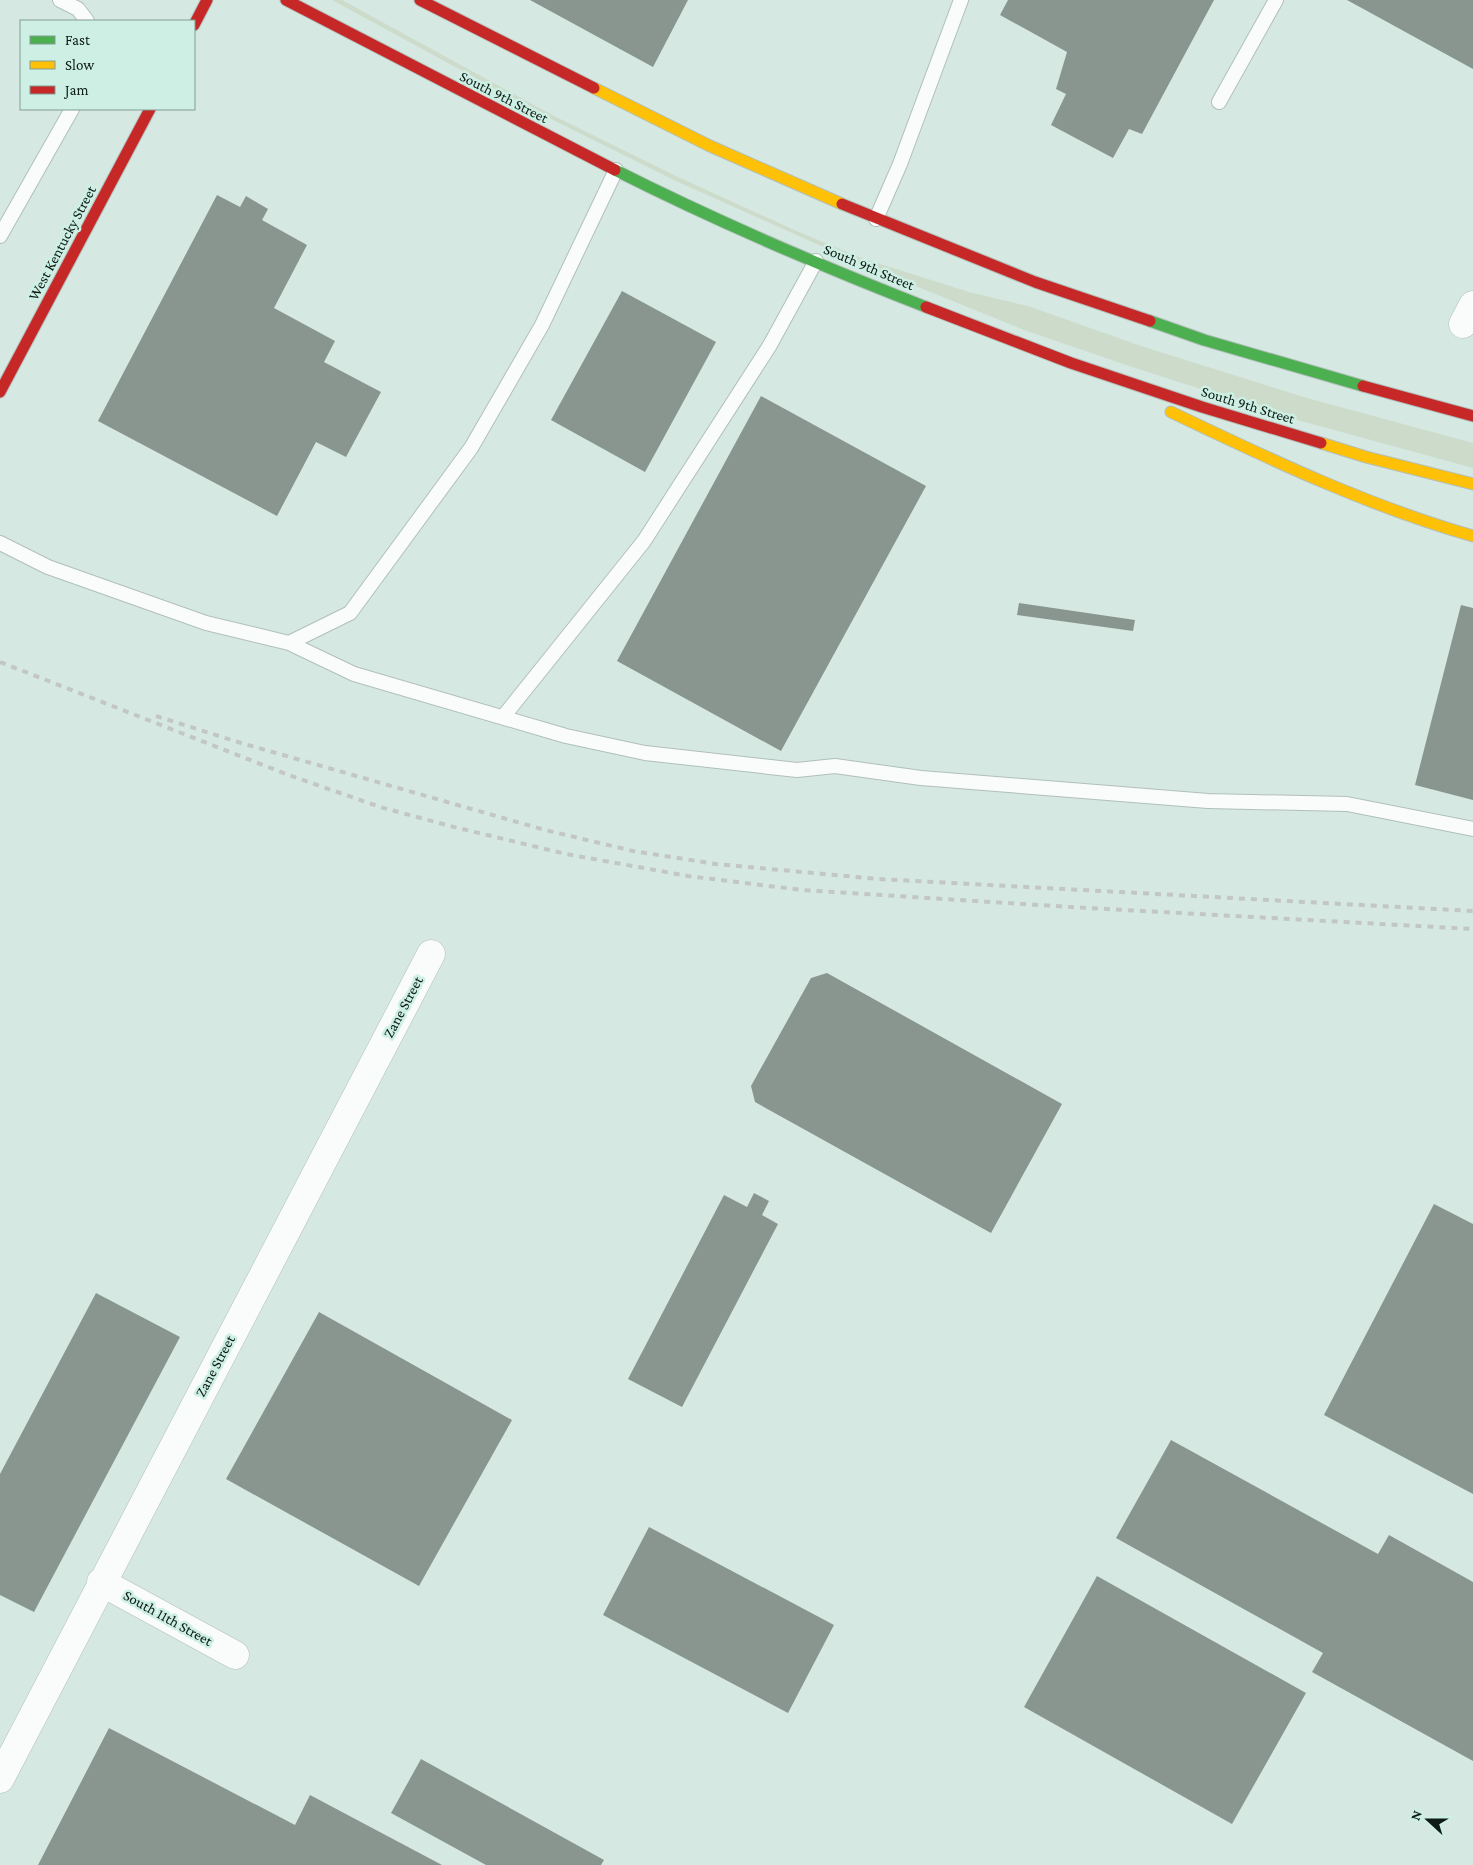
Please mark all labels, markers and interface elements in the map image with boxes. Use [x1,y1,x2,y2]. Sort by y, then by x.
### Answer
legend [20,20,195,110]
text: Fast [65,32,91,48]
text: Slow [65,57,95,73]
street label: South 9th Street [457,68,552,127]
text: Jam [63,82,88,99]
street label: West Kentucky Street [25,182,100,303]
street label: South 9th Street [821,241,918,294]
street label: South 9th Street [1199,383,1298,427]
street label: Zane Street [380,973,426,1040]
street label: Zane Street [192,1332,238,1399]
street label: South 11th Street [121,1587,216,1650]
north arrow [1403,1795,1453,1845]
text: N [1407,1808,1425,1823]

